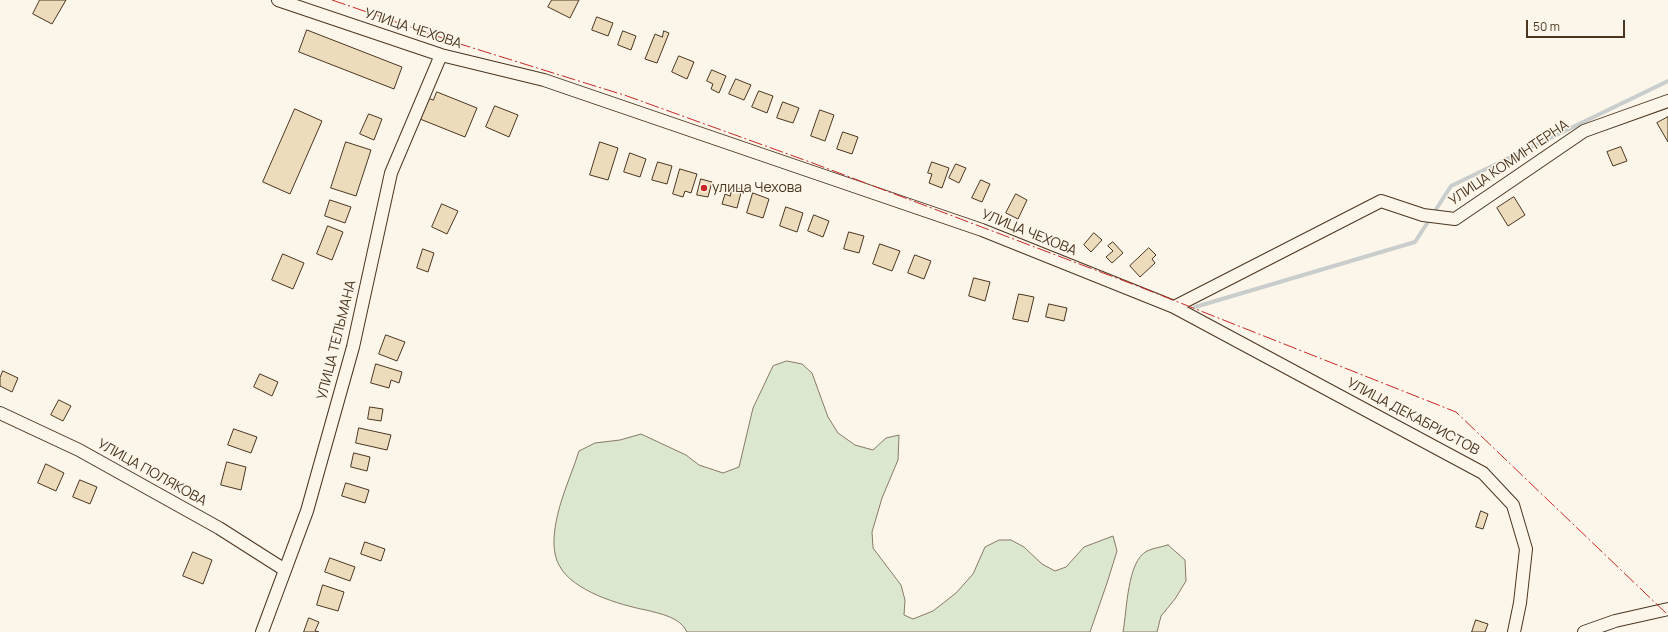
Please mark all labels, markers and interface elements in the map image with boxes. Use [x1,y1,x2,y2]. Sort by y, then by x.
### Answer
street label: УЛИЦА ЧЕХОВА [362,5,464,53]
scale bar [1528,12,1627,38]
text: 50 m [1533,18,1560,35]
street label: УЛИЦА КОМИНТЕРНА [1446,117,1572,209]
place label: улица Чехова [712,180,802,196]
marker: улица Чехова [699,183,709,193]
street label: УЛИЦА ЧЕХОВА [979,206,1079,260]
street label: УЛИЦА ТЕЛЬМАНА [314,278,360,402]
street label: УЛИЦА ДЕКАБРИСТОВ [1344,375,1482,459]
street label: УЛИЦА ПОЛЯКОВА [94,436,210,510]

